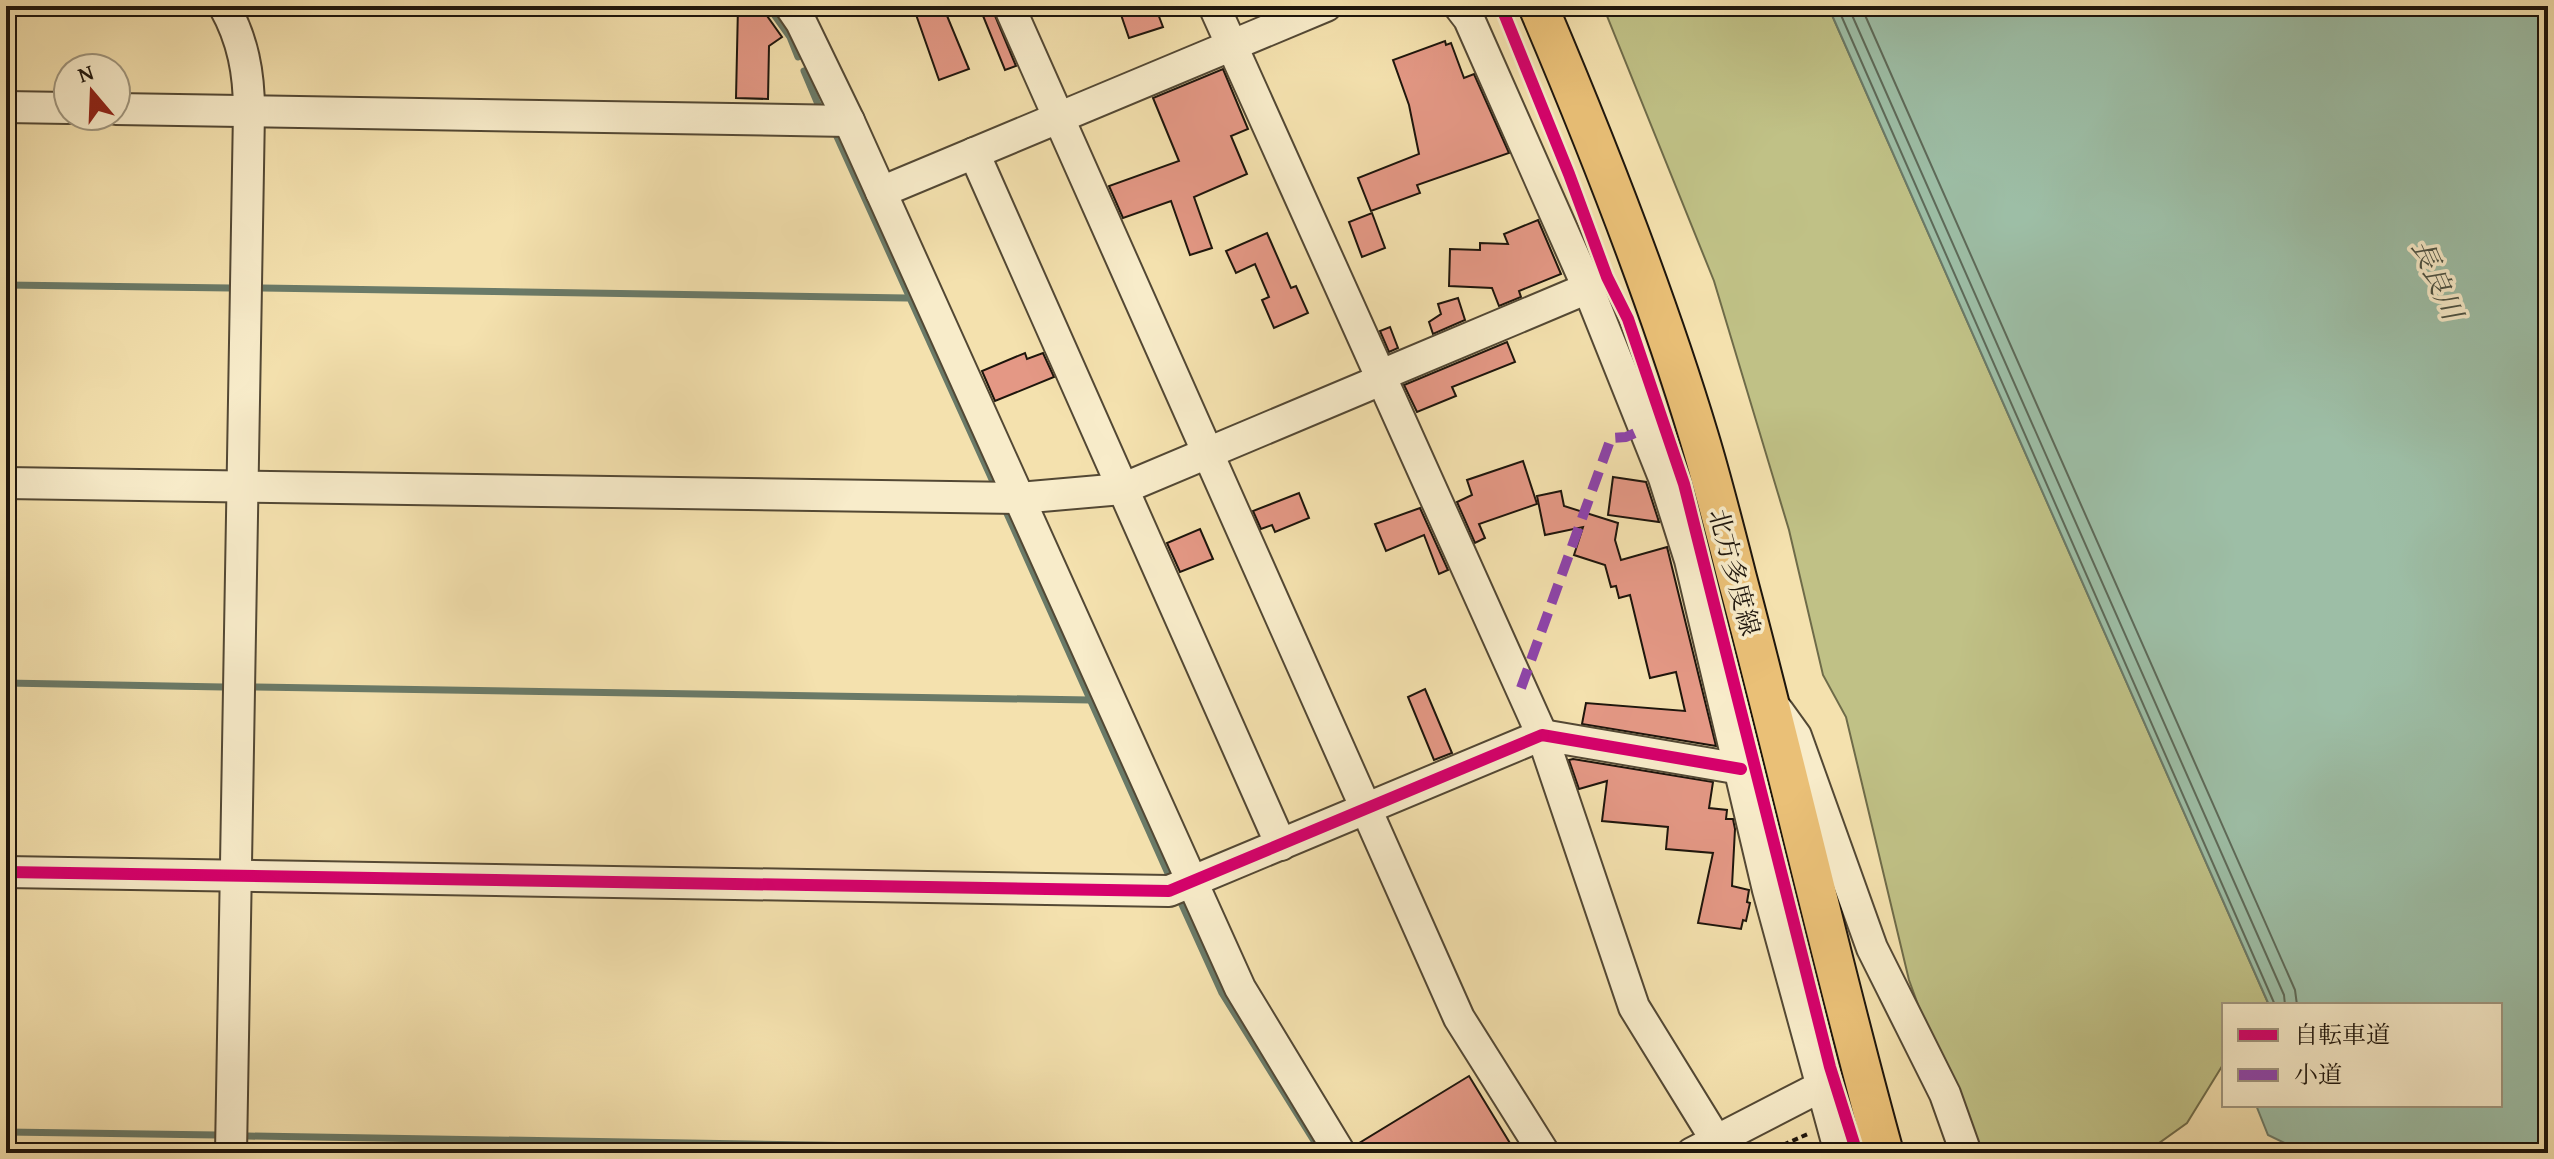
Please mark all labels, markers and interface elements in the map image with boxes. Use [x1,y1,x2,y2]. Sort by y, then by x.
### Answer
north arrow [52,52,132,132]
text: N [73,55,98,91]
water label: 長良川 [2402,232,2475,328]
street label: 北方多度線 [1699,504,1771,640]
legend [2222,1003,2502,1107]
text: 自転車道 [2294,1017,2390,1052]
text: 小道 [2294,1057,2342,1092]

